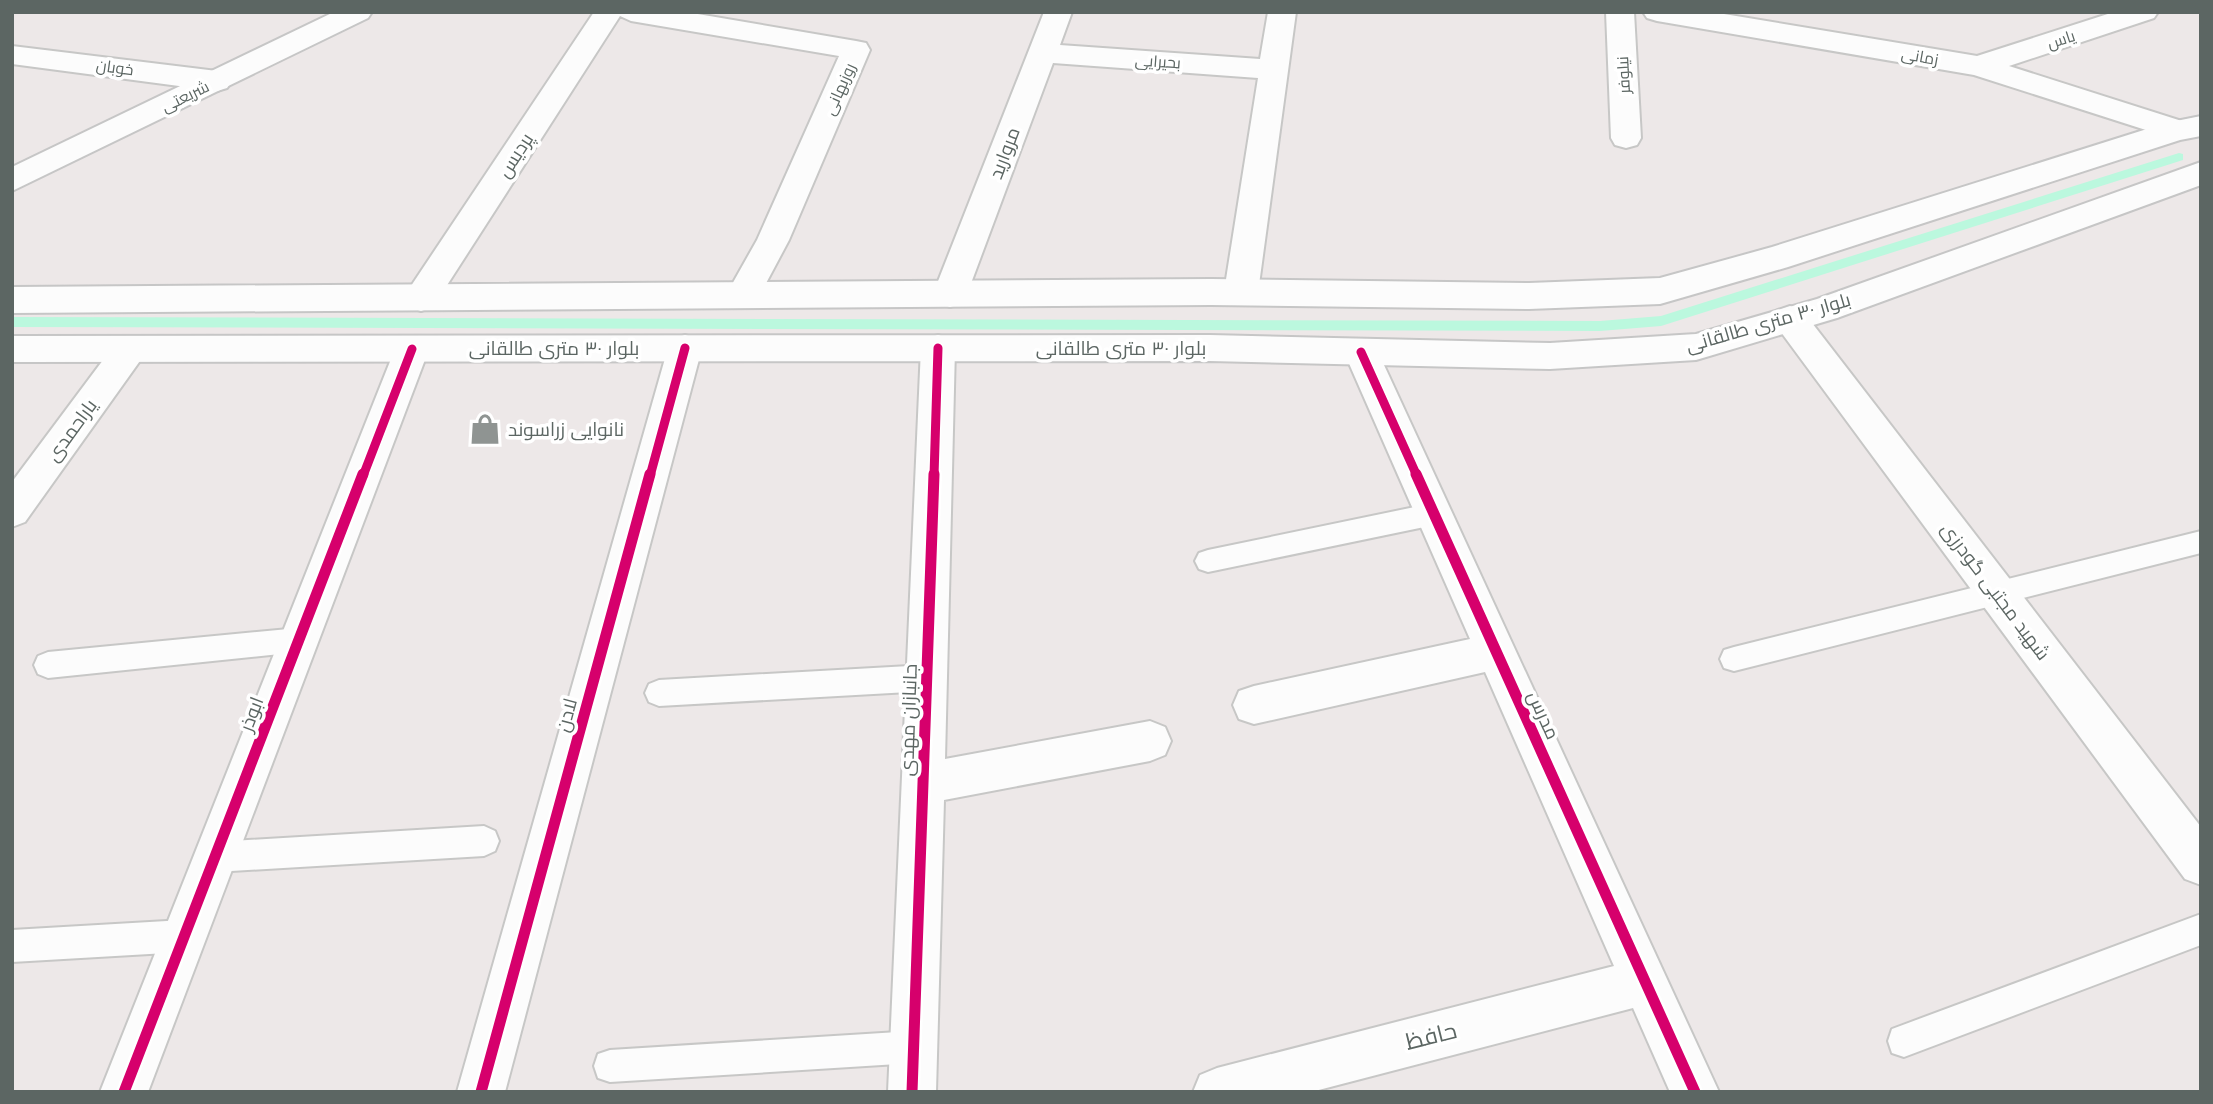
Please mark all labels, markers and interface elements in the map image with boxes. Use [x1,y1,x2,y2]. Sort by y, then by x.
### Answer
street label: یاس [2044,25,2079,54]
street label: زمانی [1900,43,1940,70]
street label: بحیرایی [1134,49,1182,74]
street label: خوبان [95,54,135,81]
street label: نیلوفر [1612,56,1634,95]
street label: روزبهانی [819,60,860,119]
street label: شریعتی [158,76,213,117]
street label: مروارید [984,124,1025,182]
street label: پردیس [493,129,539,183]
street label: بلوار ۳۰ متری طالقانی [1683,288,1853,357]
street label: بلوار ۳۰ متری طالقانی [469,337,639,360]
street label: بلوار ۳۰ متری طالقانی [1036,337,1206,360]
street label: یاراحمدی [41,395,102,466]
shop icon: نانوایی زراسوند [468,412,502,446]
place label: نانوایی زراسوند [508,418,624,441]
street label: شهید مجتبی گودرزی [1936,518,2055,665]
street label: جانبازان مهدی [895,663,922,777]
street label: مدرس [1523,688,1564,743]
street label: ابوذر [234,694,269,736]
street label: لادن [551,696,582,735]
street label: حافظ [1402,1016,1460,1056]

